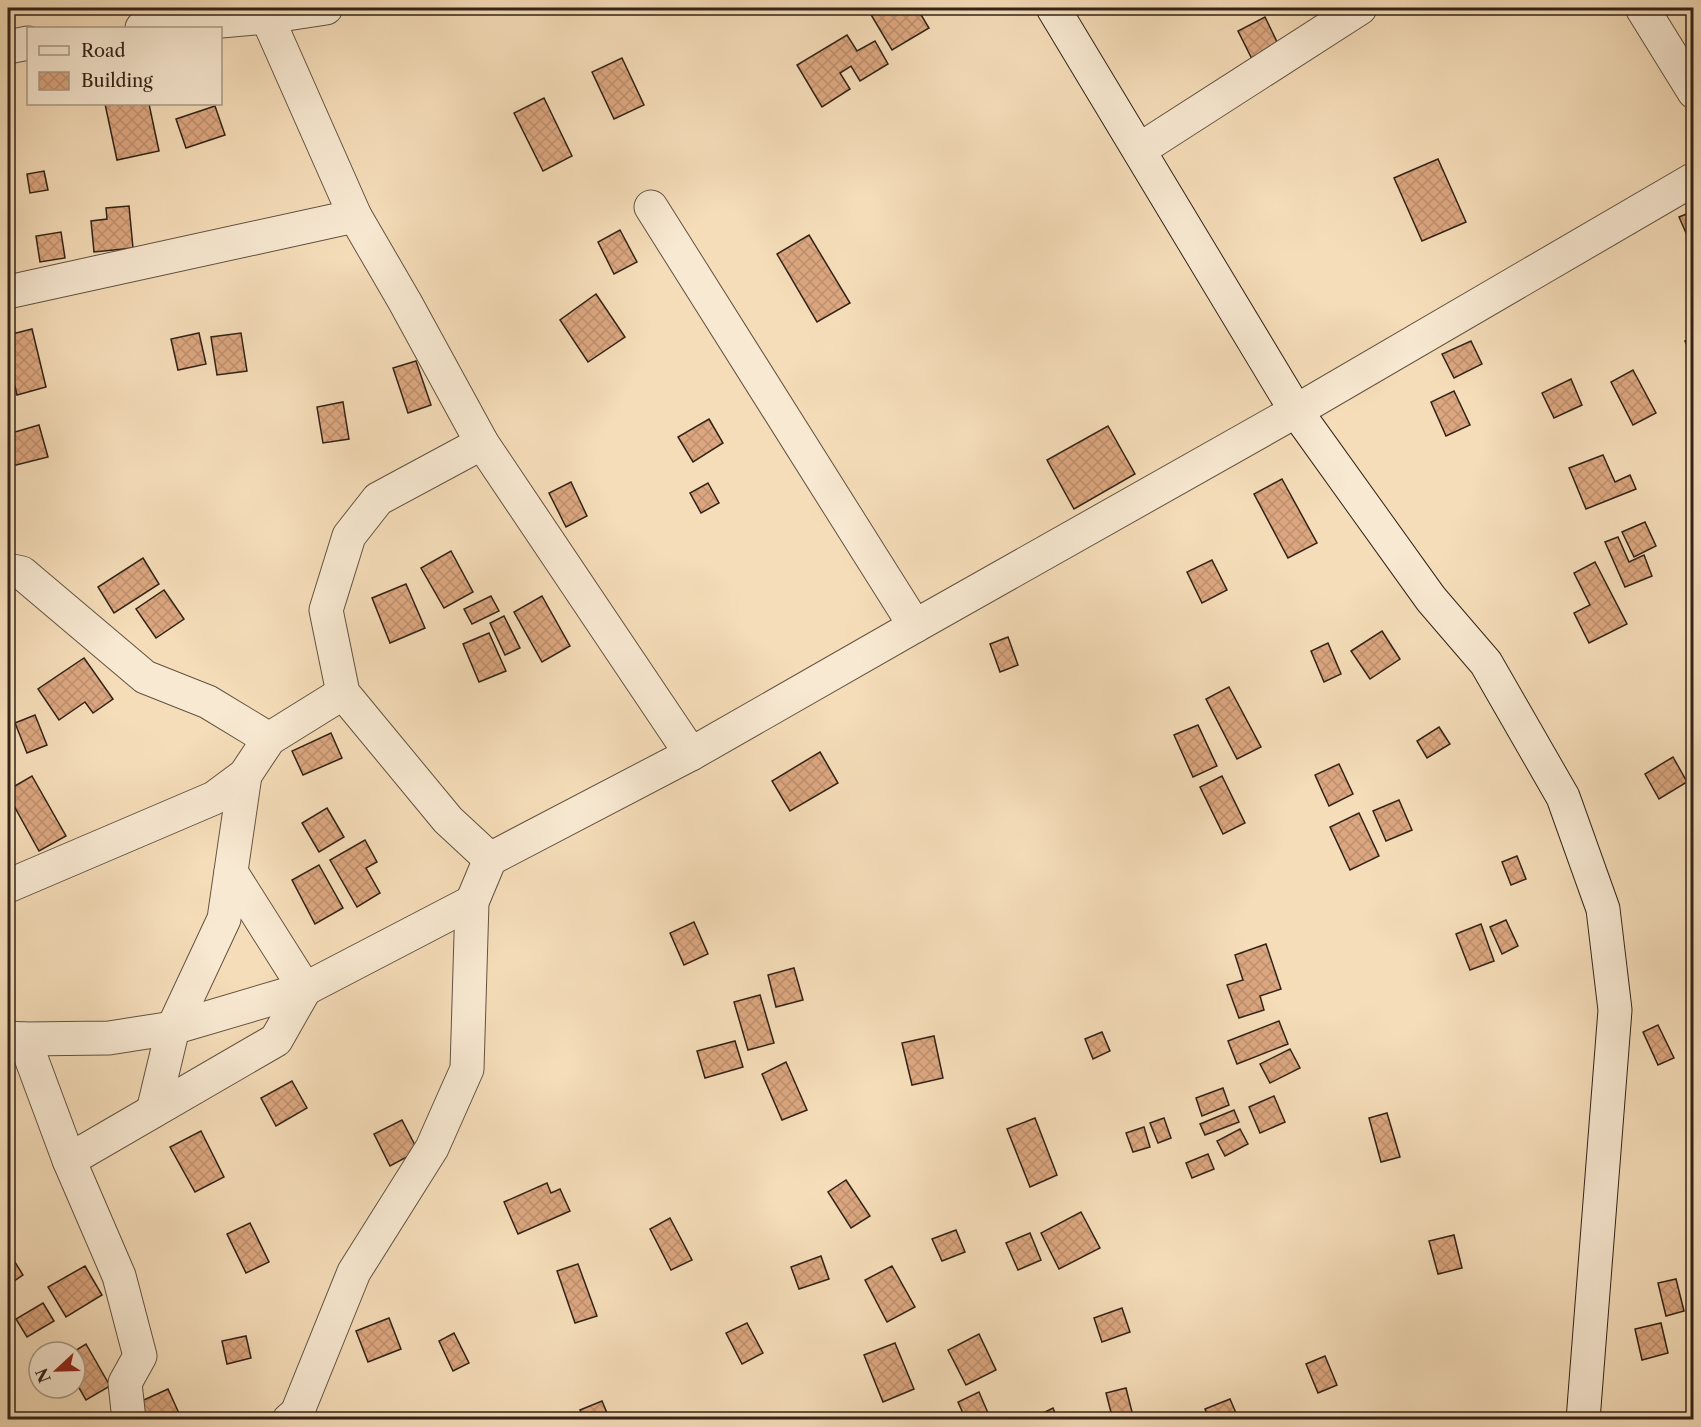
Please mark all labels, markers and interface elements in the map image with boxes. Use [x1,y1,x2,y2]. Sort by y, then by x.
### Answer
legend [27,27,222,105]
text: Road [81,40,126,62]
text: Building [81,70,153,92]
north arrow [27,1340,87,1400]
text: N [31,1365,55,1386]

